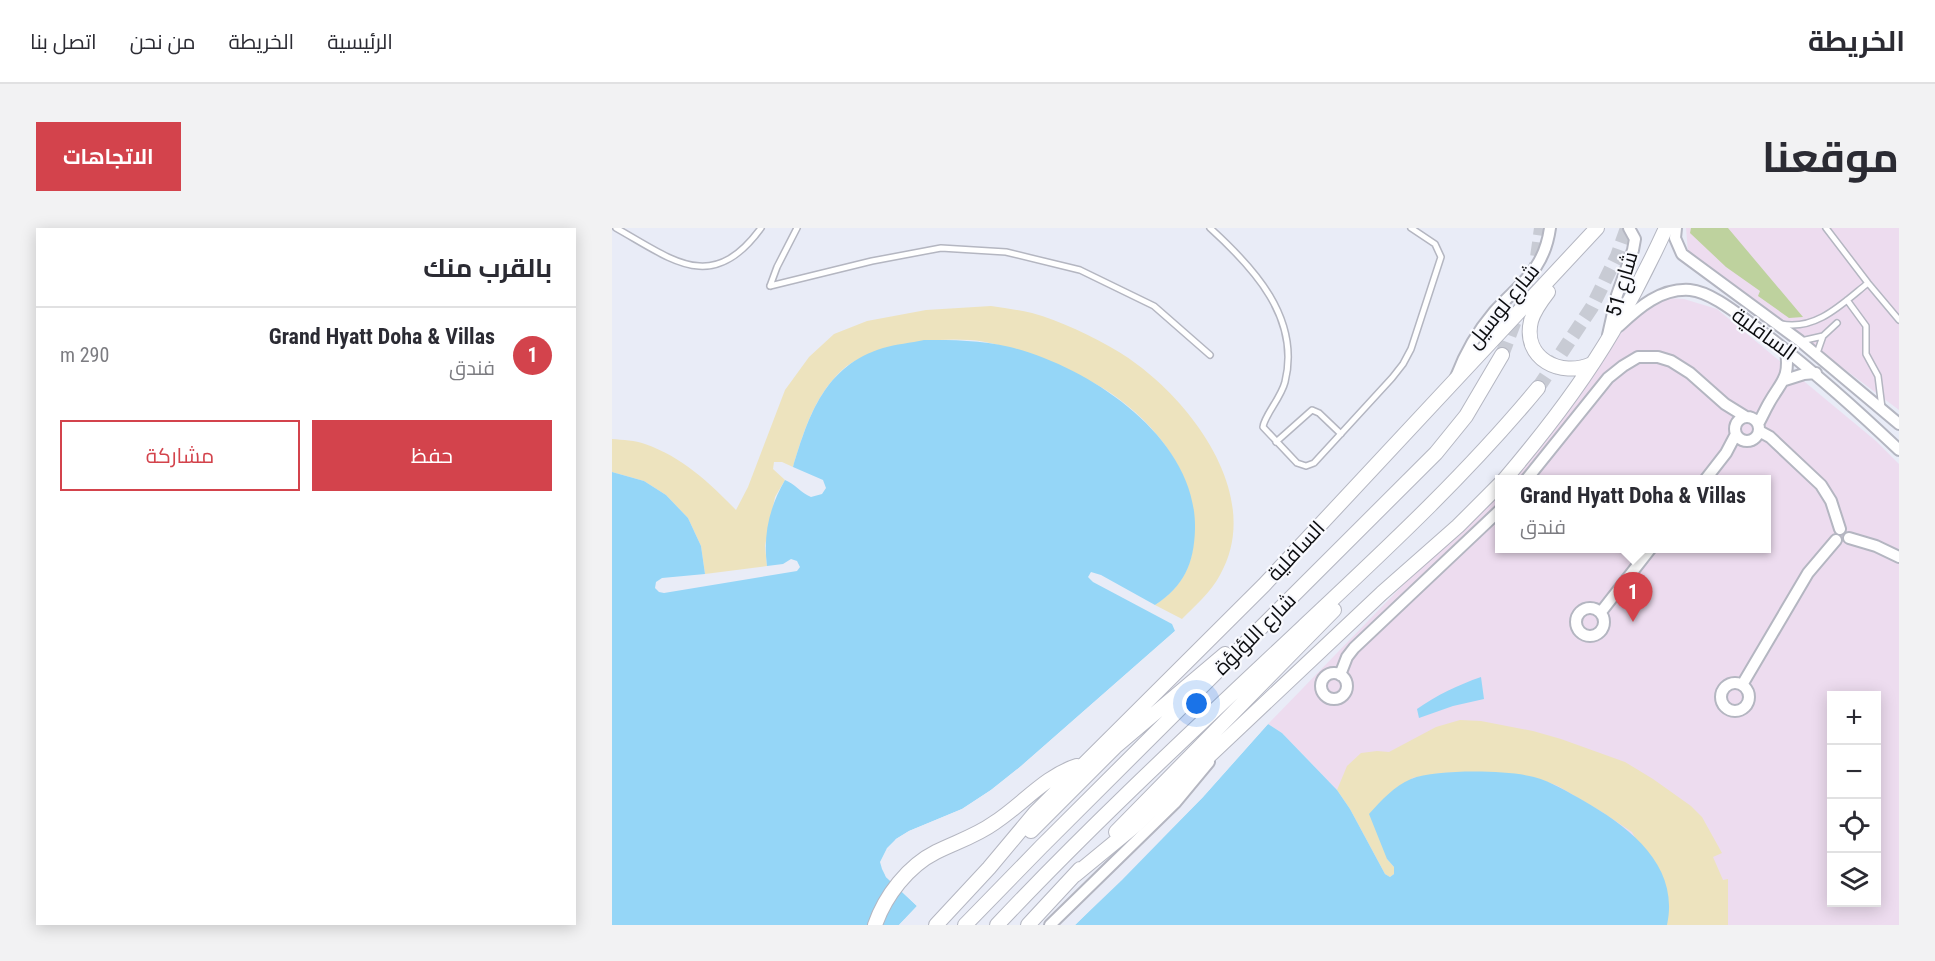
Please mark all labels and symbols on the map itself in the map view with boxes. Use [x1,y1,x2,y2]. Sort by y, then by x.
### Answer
street label: شارع 51 [1601,249,1645,320]
street label: شارع لوسيل [1462,259,1546,354]
street label: السافلية [1727,303,1801,365]
street label: السافلية [1262,516,1330,586]
pin: 1 [1614,572,1652,622]
street label: شارع اللؤلؤة [1209,588,1302,681]
your location [1182,689,1211,718]

